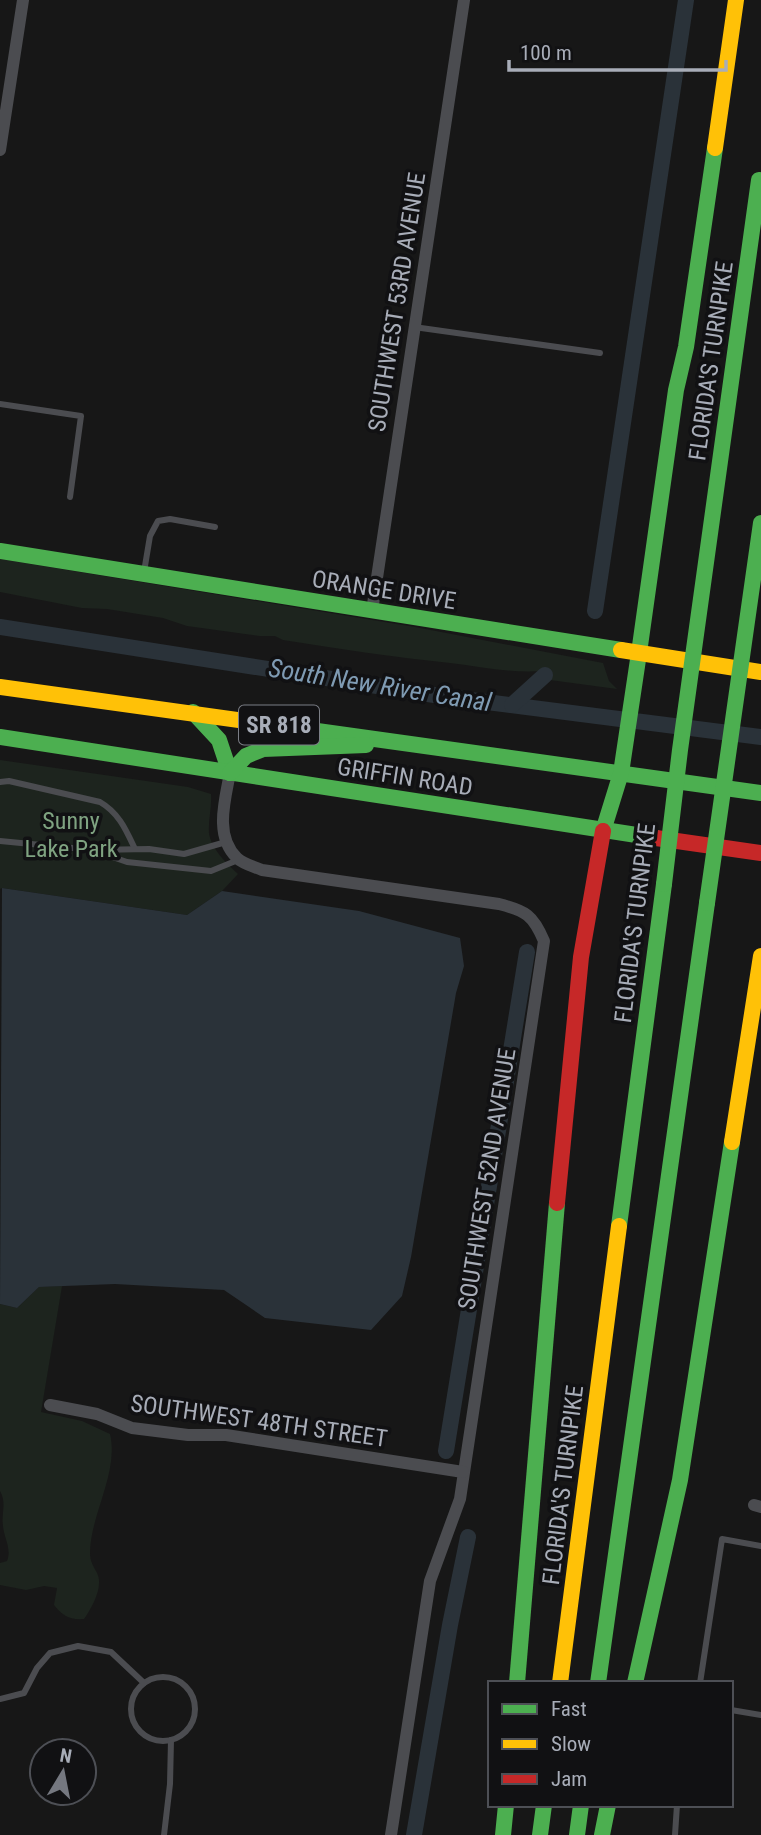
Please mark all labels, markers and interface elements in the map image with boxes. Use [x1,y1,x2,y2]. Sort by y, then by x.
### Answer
scale bar [509,28,726,72]
text: 100 m [520,41,572,65]
street label: SOUTHWEST 53RD AVENUE [363,170,431,434]
street label: FLORIDA'S TURNPIKE [683,260,739,462]
street label: ORANGE DRIVE [310,565,458,615]
water label: South New River Canal [267,653,495,718]
road number: SR 818 [239,706,319,744]
street label: GRIFFIN ROAD [335,752,475,802]
park label: Sunny Lake Park [24,807,118,863]
street label: FLORIDA'S TURNPIKE [609,822,661,1024]
street label: SOUTHWEST 52ND AVENUE [453,1046,522,1312]
street label: FLORIDA'S TURNPIKE [537,1384,589,1586]
street label: SOUTHWEST 48TH STREET [129,1389,389,1453]
legend [488,1681,733,1807]
text: Fast [551,1697,587,1721]
text: Slow [551,1732,591,1756]
north arrow [28,1737,98,1807]
text: N [58,1743,74,1768]
text: Jam [551,1767,587,1791]

